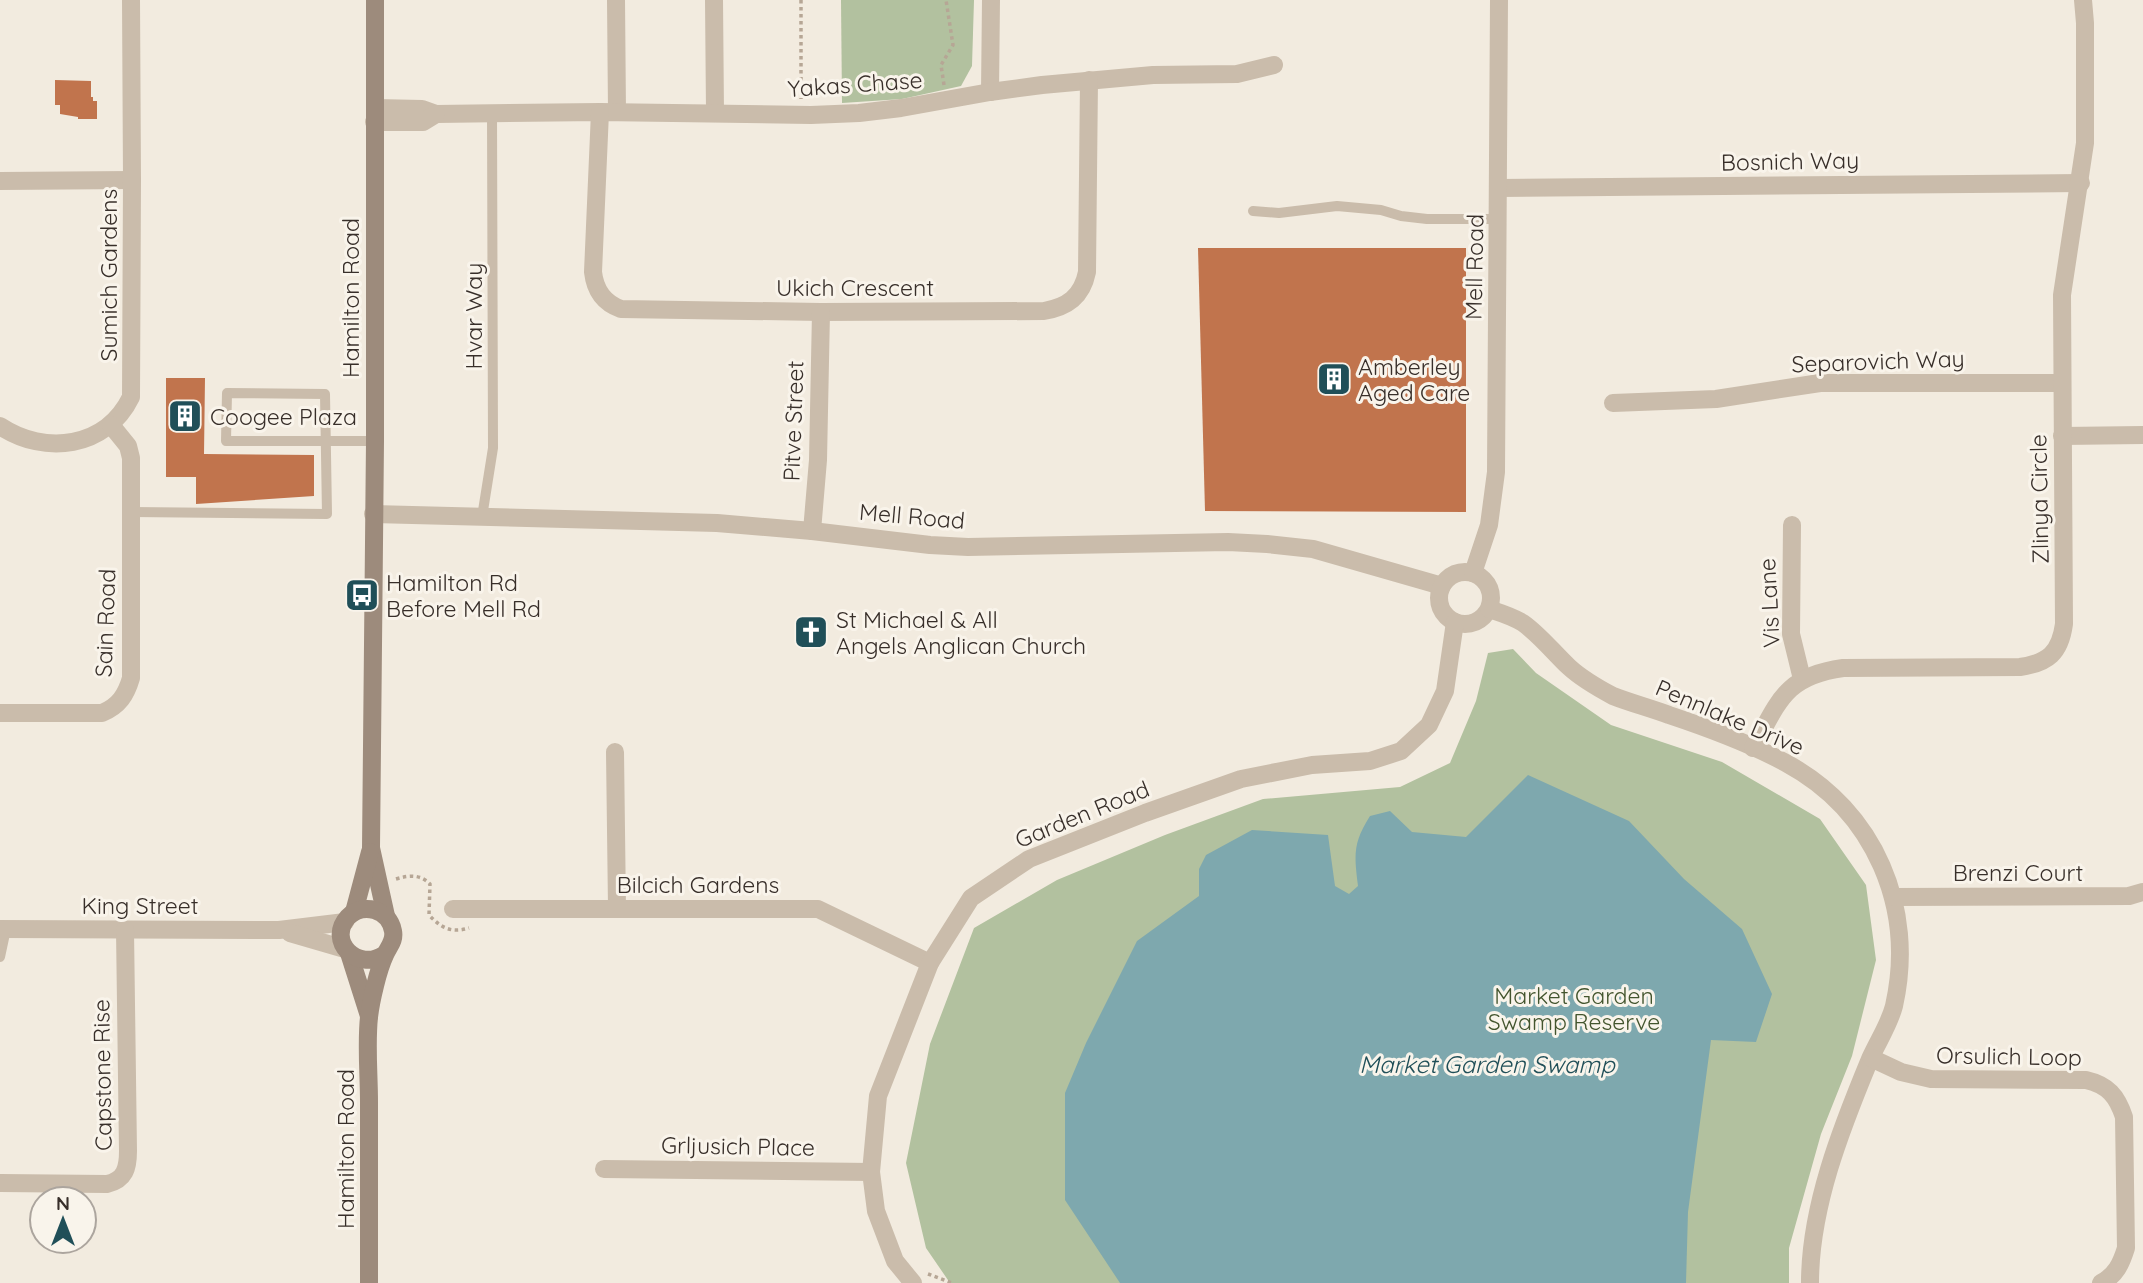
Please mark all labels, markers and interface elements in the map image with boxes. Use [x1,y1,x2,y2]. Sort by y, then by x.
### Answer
street label: Yakas Chase [787,65,923,103]
street label: Bosnich Way [1721,145,1859,177]
street label: Sumich Gardens [94,189,123,361]
street label: Mell Road [1459,214,1489,320]
street label: Hamilton Road [336,218,365,378]
street label: Hvar Way [459,263,488,369]
street label: Ukich Crescent [776,273,934,302]
street label: Separovich Way [1791,343,1965,379]
place label: Amberley Aged Care [1358,352,1470,407]
street label: Pitve Street [776,360,810,482]
building icon: Amberley Aged Care [1315,360,1353,398]
building icon: Coogee Plaza [166,397,204,435]
place label: Coogee Plaza [210,402,357,431]
street label: Zlinya Circle [2023,434,2055,564]
street label: Mell Road [858,497,966,535]
street label: Vis Lane [1752,557,1786,649]
street label: Sain Road [89,568,121,678]
place label: Hamilton Rd Before Mell Rd [386,568,541,623]
bus stop icon: Hamilton Rd Before Mell Rd [343,576,381,614]
place label: St Michael & All Angels Anglican Church [836,605,1086,660]
church icon: St Michael & All Angels Anglican Church [792,613,830,651]
street label: Pennlake Drive [1651,673,1809,761]
street label: Garden Road [1011,774,1153,854]
street label: Brenzi Court [1953,858,2083,887]
street label: Bilcich Gardens [617,870,779,899]
street label: King Street [81,891,199,920]
park label: Market Garden Swamp Reserve [1488,981,1660,1036]
street label: Capstone Rise [86,999,118,1151]
street label: Orsulich Loop [1936,1040,2082,1072]
water label: Market Garden Swamp [1359,1049,1616,1079]
street label: Hamilton Road [331,1069,360,1229]
street label: Grljusich Place [661,1130,815,1162]
north arrow [28,1185,98,1255]
text: N [56,1191,70,1215]

